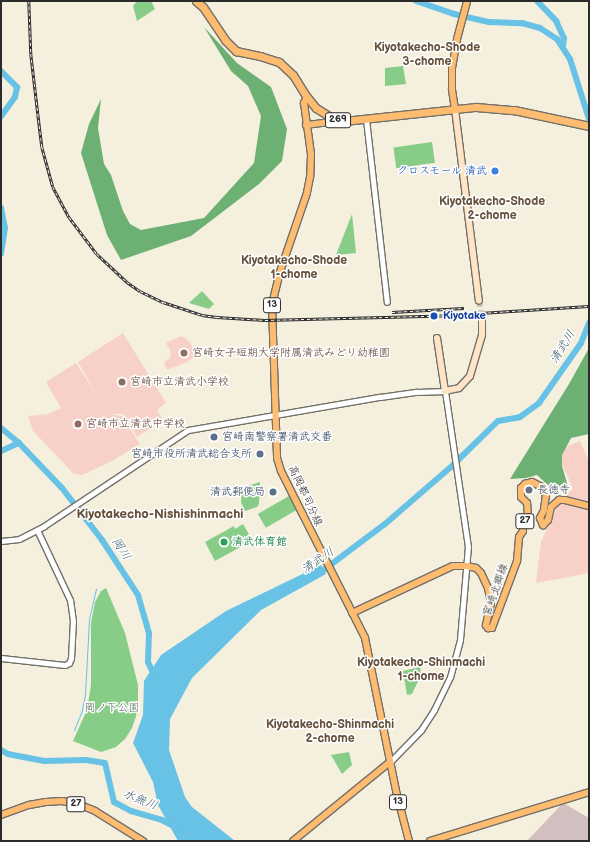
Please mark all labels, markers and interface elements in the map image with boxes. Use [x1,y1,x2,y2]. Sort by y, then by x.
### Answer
district label: Kiyotakecho-Shode 3-chome [374,41,480,69]
road number: 269 [325,112,351,128]
place label: クロスモール 清武 [396,164,487,178]
marker: クロスモール 清武 [490,166,500,176]
district label: Kiyotakecho-Shode 2-chome [439,195,545,223]
district label: Kiyotakecho-Shode 1-chome [241,254,347,282]
road number: 13 [262,297,282,313]
place label: Kiyotake [443,309,486,323]
marker: Kiyotake [428,310,440,322]
water label: 清武川 [547,328,579,366]
place label: 宮崎女子短期大学附属清武みどり幼稚園 [192,346,390,360]
marker: 宮崎女子短期大学附属清武みどり幼稚園 [179,348,189,358]
place label: 宮崎市立清武小学校 [130,375,229,389]
marker: 宮崎市立清武小学校 [117,377,127,387]
place label: 宮崎市立清武中学校 [86,417,185,431]
marker: 宮崎市立清武中学校 [73,419,83,429]
place label: 宮崎南警察署清武交番 [222,430,332,444]
marker: 宮崎南警察署清武交番 [209,432,219,442]
place label: 宮崎市役所清武総合支所 [131,447,252,461]
marker: 宮崎市役所清武総合支所 [255,449,265,459]
street label: 高岡都司分線 [285,463,325,529]
place label: 長徳寺 [537,483,570,497]
place label: 清武郵便局 [210,485,265,499]
marker: 長徳寺 [524,485,534,495]
marker: 清武郵便局 [268,487,278,497]
district label: Kiyotakecho-Nishishinmachi [76,506,244,522]
road number: 27 [515,513,535,529]
water label: 岡川 [108,535,134,563]
place label: 清武体育館 [232,535,287,549]
marker: 清武体育館 [219,537,229,547]
water label: 清武川 [299,545,337,577]
street label: 宮崎北郷線 [481,562,511,618]
district label: Kiyotakecho-Shinmachi 1-chome [357,656,485,684]
park label: 岡ノ下公園 [85,701,139,715]
district label: Kiyotakecho-Shinmachi 2-chome [266,718,394,746]
water label: 水無川 [121,787,159,813]
road number: 13 [388,794,408,810]
road number: 27 [66,796,86,812]

